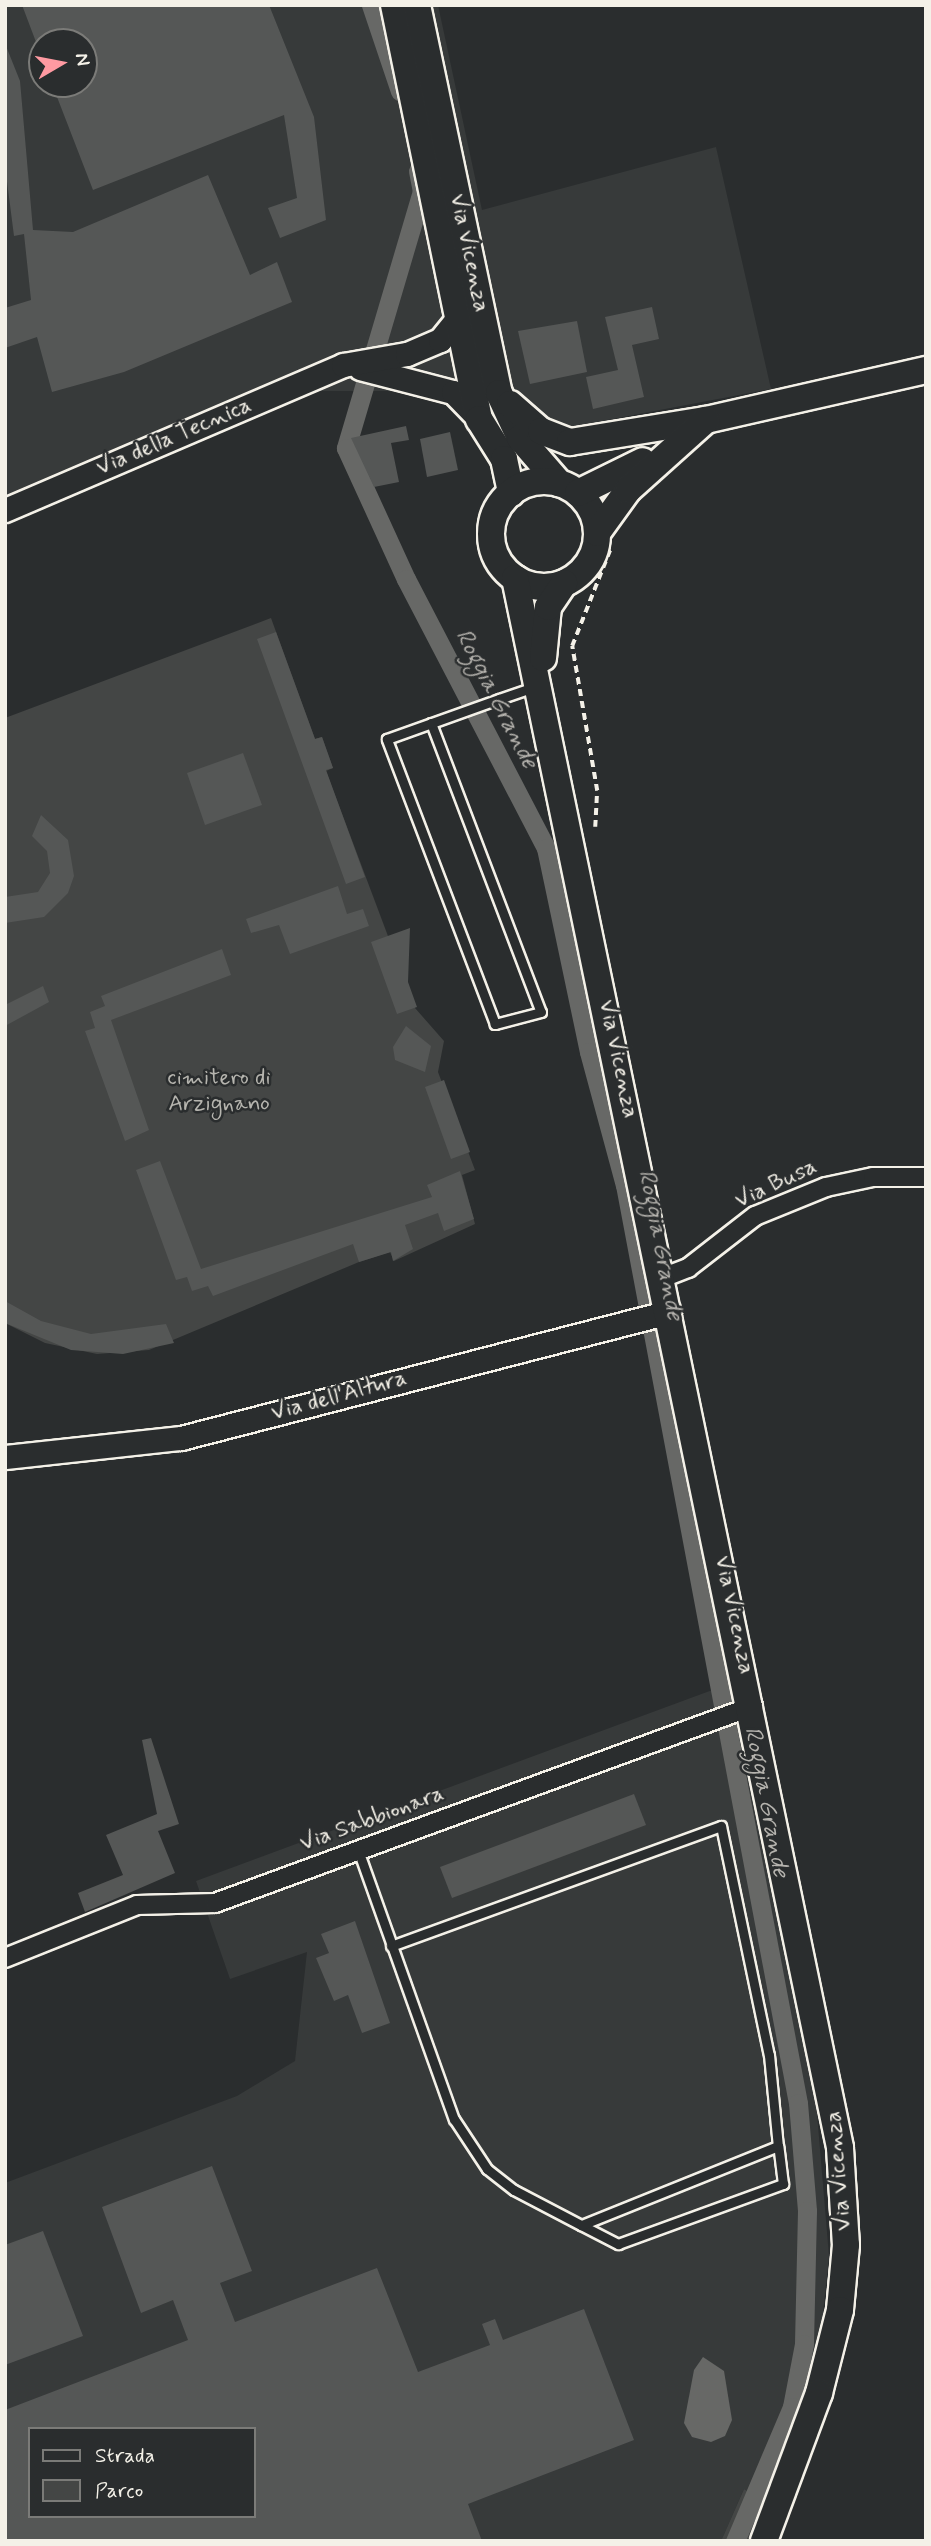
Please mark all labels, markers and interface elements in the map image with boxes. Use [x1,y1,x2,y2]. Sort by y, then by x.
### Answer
north arrow [28,28,98,98]
text: N [69,51,96,68]
street label: Via Vicenza [443,191,495,315]
street label: Via della Tecnica [93,392,255,482]
water label: Roggia Grande [448,624,544,774]
street label: Via Vicenza [592,997,644,1121]
park label: cimitero di Arzignano [167,1064,271,1118]
street label: Via Busa [732,1154,820,1214]
water label: Roggia Grande [631,1167,689,1323]
street label: Via dell'Altura [268,1365,410,1427]
street label: Via Vicenza [708,1553,760,1677]
water label: Roggia Grande [737,1724,795,1880]
street label: Via Sabbionara [299,1781,445,1857]
street label: Via Vicenza [820,2109,858,2233]
legend [28,2427,256,2518]
text: Strada [95,2442,155,2470]
text: Parco [95,2477,143,2505]

